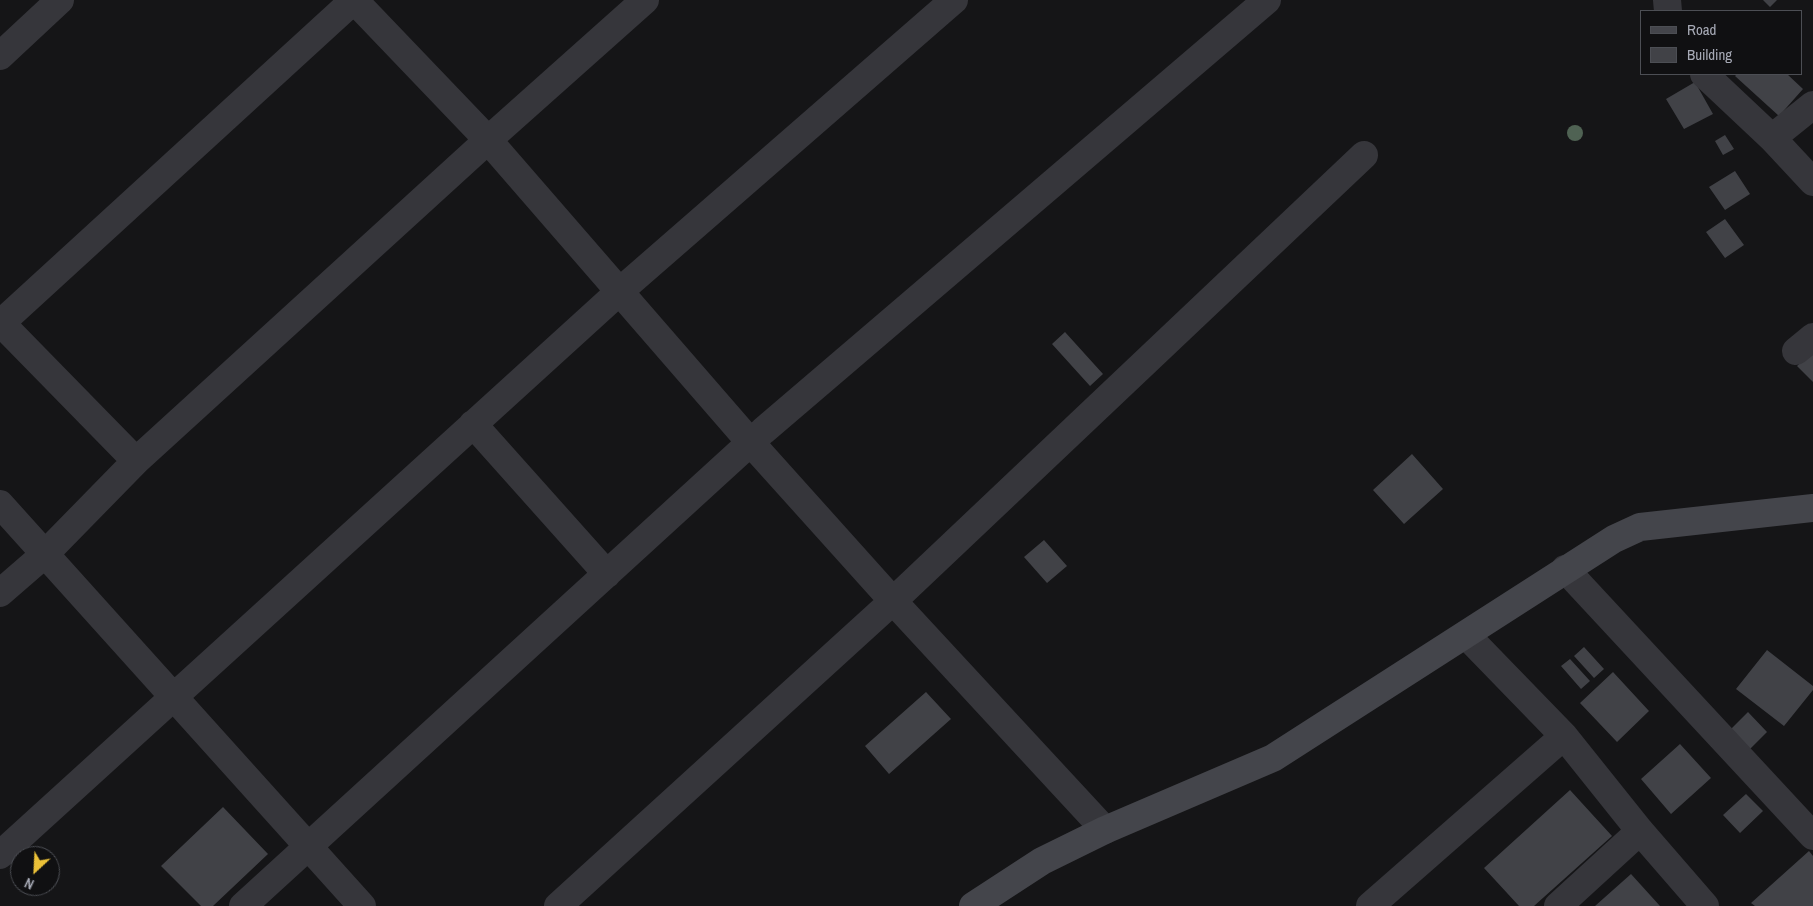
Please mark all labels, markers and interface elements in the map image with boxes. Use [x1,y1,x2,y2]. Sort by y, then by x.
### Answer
legend [1640,10,1803,75]
text: Road [1687,19,1716,40]
text: Building [1687,44,1732,65]
north arrow [10,846,60,896]
text: N [22,874,37,894]

